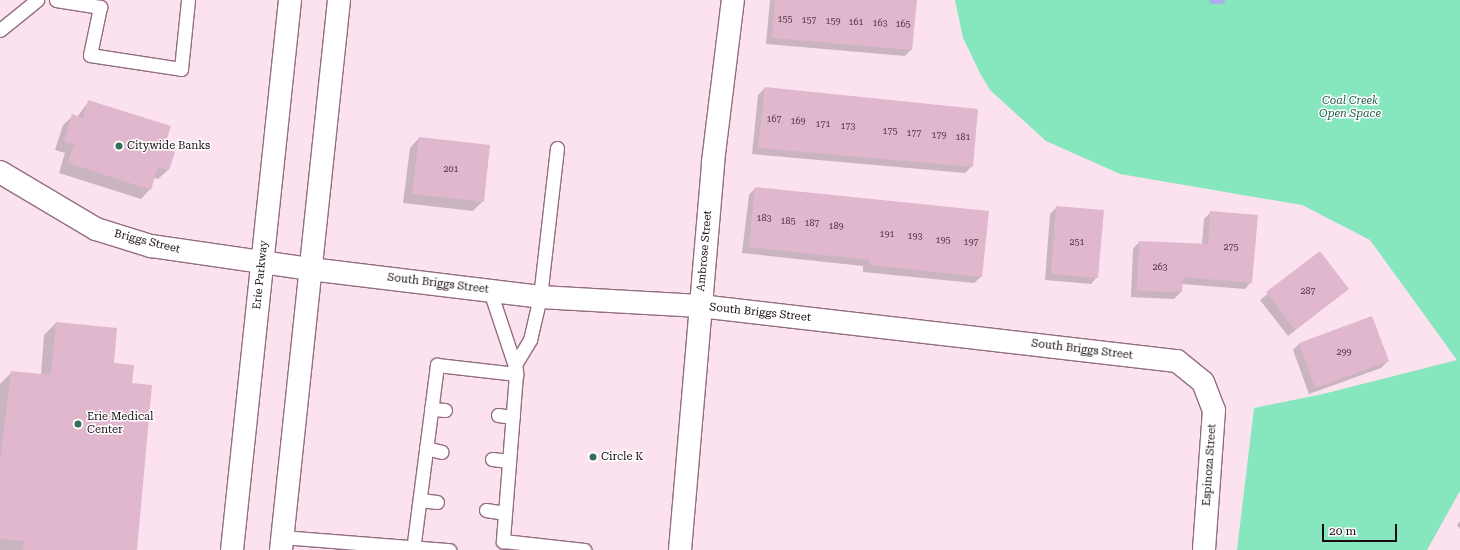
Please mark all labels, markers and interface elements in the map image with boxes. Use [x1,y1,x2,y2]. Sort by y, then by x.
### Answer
house number: 155 [777,14,793,24]
house number: 157 [801,15,817,25]
house number: 159 [825,16,841,26]
house number: 161 [848,17,864,27]
house number: 163 [872,18,888,28]
house number: 165 [895,19,911,29]
park label: Coal Creek Open Space [1319,95,1381,121]
house number: 167 [766,114,782,124]
house number: 169 [790,116,806,126]
house number: 171 [815,119,831,129]
house number: 173 [840,121,856,131]
house number: 175 [882,126,898,136]
house number: 177 [906,128,922,138]
house number: 179 [931,130,947,140]
house number: 181 [955,132,971,142]
place label: Citywide Banks [127,139,210,153]
marker: Citywide Banks [114,141,124,151]
house number: 201 [443,164,459,174]
street label: Ambrose Street [695,210,715,292]
house number: 183 [756,213,772,223]
house number: 185 [780,216,796,226]
house number: 187 [804,218,820,228]
house number: 189 [828,221,844,231]
street label: Briggs Street [113,227,181,257]
house number: 191 [879,229,895,239]
house number: 193 [907,231,923,241]
house number: 195 [935,235,951,245]
house number: 197 [963,237,979,247]
house number: 251 [1069,237,1085,247]
street label: Erie Parkway [251,240,271,310]
house number: 275 [1223,242,1239,252]
house number: 263 [1152,262,1168,272]
street label: South Briggs Street [387,271,489,297]
house number: 287 [1300,286,1316,296]
street label: South Briggs Street [709,301,811,325]
street label: South Briggs Street [1031,337,1133,363]
house number: 299 [1336,347,1352,357]
place label: Erie Medical Center [87,411,153,437]
marker: Erie Medical Center [72,418,84,430]
street label: Espinoza Street [1201,423,1219,507]
place label: Circle K [601,450,643,464]
marker: Circle K [588,452,598,462]
scale bar [1324,516,1399,542]
text: 20 m [1329,524,1356,538]

